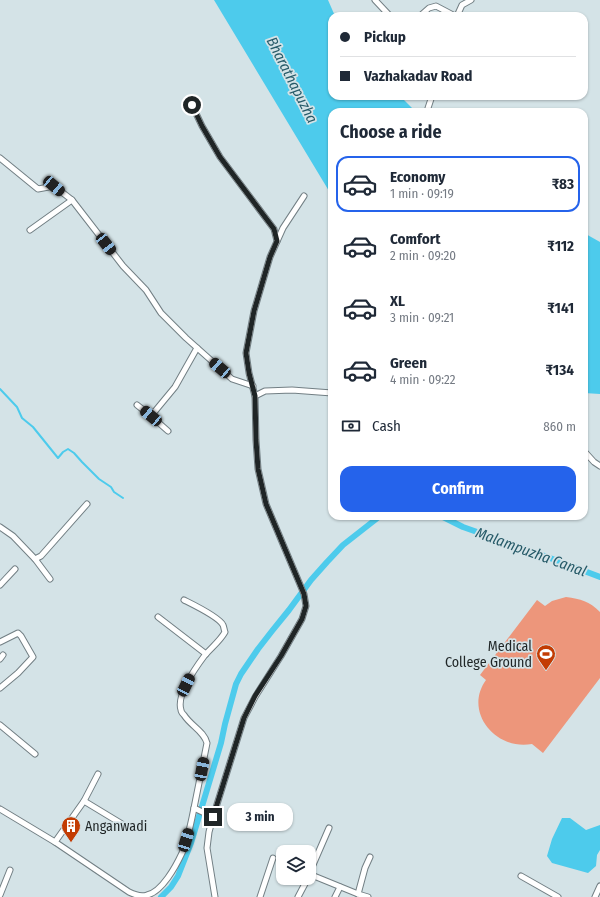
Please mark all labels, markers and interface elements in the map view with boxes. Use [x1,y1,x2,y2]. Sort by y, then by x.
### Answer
text: Pickup [364,28,406,46]
water label: Bharathapuzha [263,34,321,126]
text: Vazhakadav Road [364,67,472,85]
route start [183,96,201,114]
text: Choose a ride [340,121,442,143]
icon: car [342,166,378,202]
text: Economy [390,168,445,186]
car [41,174,67,198]
text: ₹83 [552,175,574,193]
text: 1 min · 09:19 [390,186,454,201]
icon: car [342,228,378,264]
text: Comfort [390,230,441,248]
car [94,231,118,257]
text: ₹112 [547,237,574,255]
text: 2 min · 09:20 [390,248,456,263]
icon: car [342,290,378,326]
text: XL [390,292,405,310]
text: ₹141 [547,299,574,317]
text: 3 min · 09:21 [390,310,454,325]
icon: car [342,352,378,388]
text: Green [390,354,427,372]
car [207,356,233,380]
text: ₹134 [546,361,574,379]
text: 4 min · 09:22 [390,372,456,387]
car [138,404,164,428]
icon: cash [340,415,362,437]
text: Cash [372,417,401,435]
text: 860 m [543,419,576,434]
button: Confirm [340,466,576,512]
water label: Malampuzha Canal [473,524,589,580]
place label: Medical College Ground [445,638,532,671]
sports icon: Medical College Ground [535,643,557,671]
car [175,672,197,698]
car [194,756,210,782]
callout: 3 min [227,803,293,831]
route end [204,808,222,826]
text: 3 min [246,809,274,824]
building icon: Anganwadi [60,815,82,843]
place label: Anganwadi [85,818,147,835]
car [177,827,195,853]
map controls [276,845,316,885]
button: layers [276,845,316,885]

